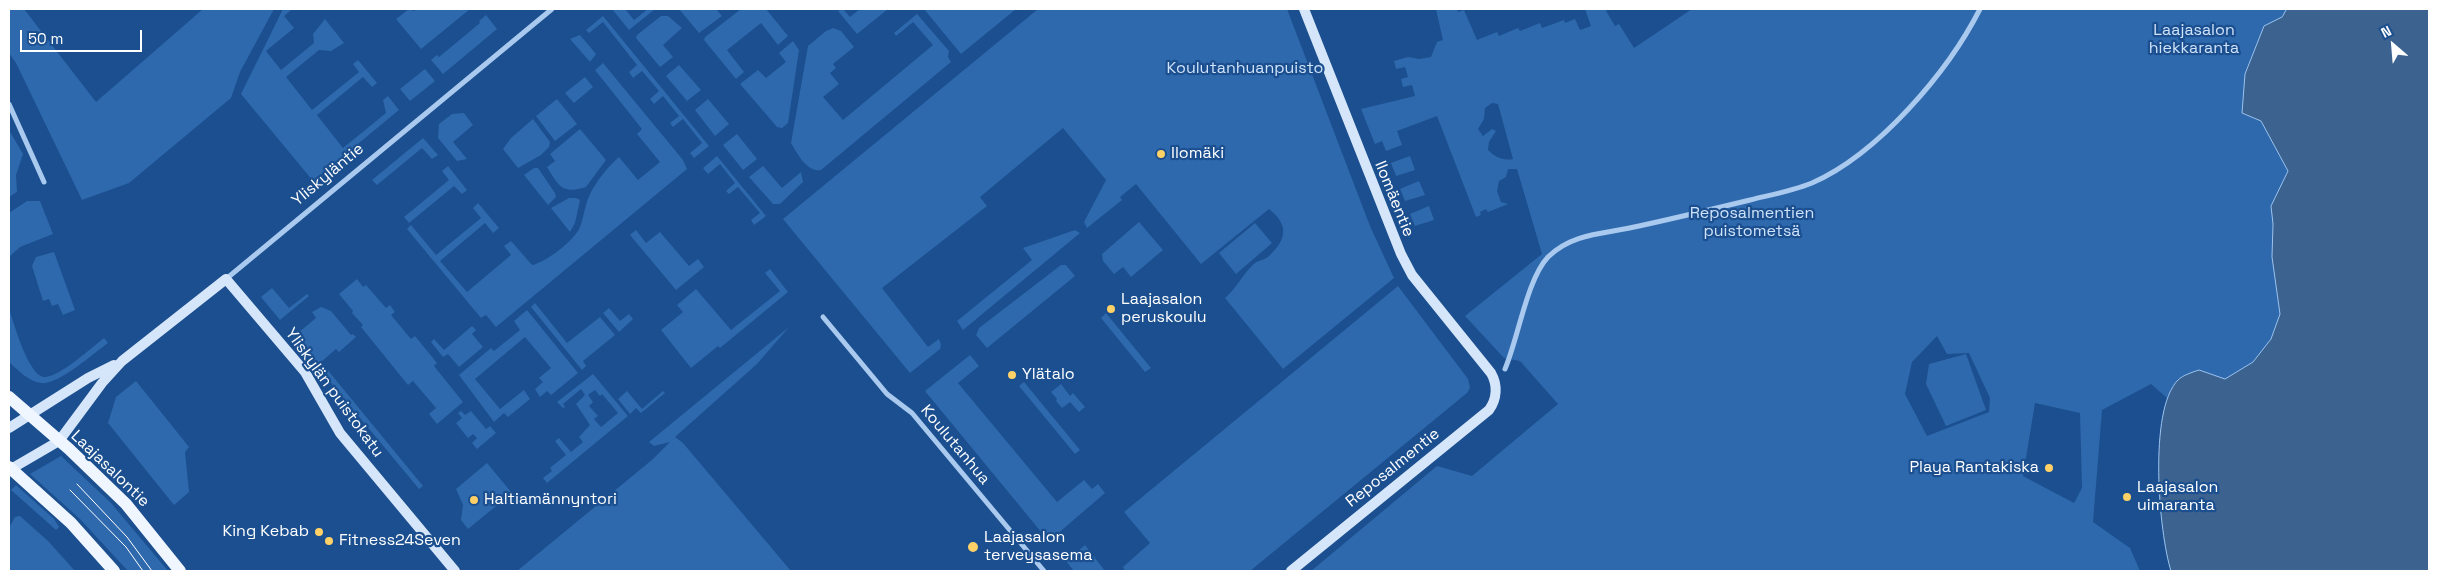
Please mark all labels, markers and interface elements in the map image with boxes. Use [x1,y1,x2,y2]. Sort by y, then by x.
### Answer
scale bar [22,20,145,52]
north arrow [2368,20,2418,70]
park label: Laajasalon hiekkaranta [2149,21,2239,59]
text: N [2378,21,2394,42]
text: 50 m [28,29,63,48]
park label: Koulutanhuanpuisto [1167,59,1323,79]
street label: Yliskyläntie [288,139,368,211]
place label: Ilomäki [1171,144,1224,164]
marker: Ilomäki [1155,148,1167,160]
street label: Ilomäentie [1370,158,1418,240]
park label: Reposalmentien puistometsä [1690,204,1814,242]
place label: Laajasalon peruskoulu [1121,290,1207,328]
marker: Laajasalon peruskoulu [1105,303,1117,315]
street label: Yliskylän puistokatu [281,325,387,461]
place label: Ylätalo [1022,365,1075,385]
marker: Ylätalo [1006,369,1018,381]
street label: Koulutanhua [916,401,994,489]
street label: Reposalmentie [1342,424,1444,512]
street label: Laajasalontie [67,427,153,511]
place label: Playa Rantakiska [1909,458,2039,478]
marker: Playa Rantakiska [2043,462,2055,474]
place label: Laajasalon uimaranta [2137,478,2218,516]
place label: Haltiamännyntori [484,490,617,510]
marker: Laajasalon uimaranta [2121,491,2133,503]
marker: Haltiamännyntori [468,494,480,506]
place label: King Kebab [222,522,309,542]
marker: King Kebab [313,526,325,538]
place label: Laajasalon terveysasema [984,528,1093,566]
place label: Fitness24Seven [339,531,461,551]
marker: Fitness24Seven [323,535,335,547]
marker: Laajasalon terveysasema [966,540,980,554]

